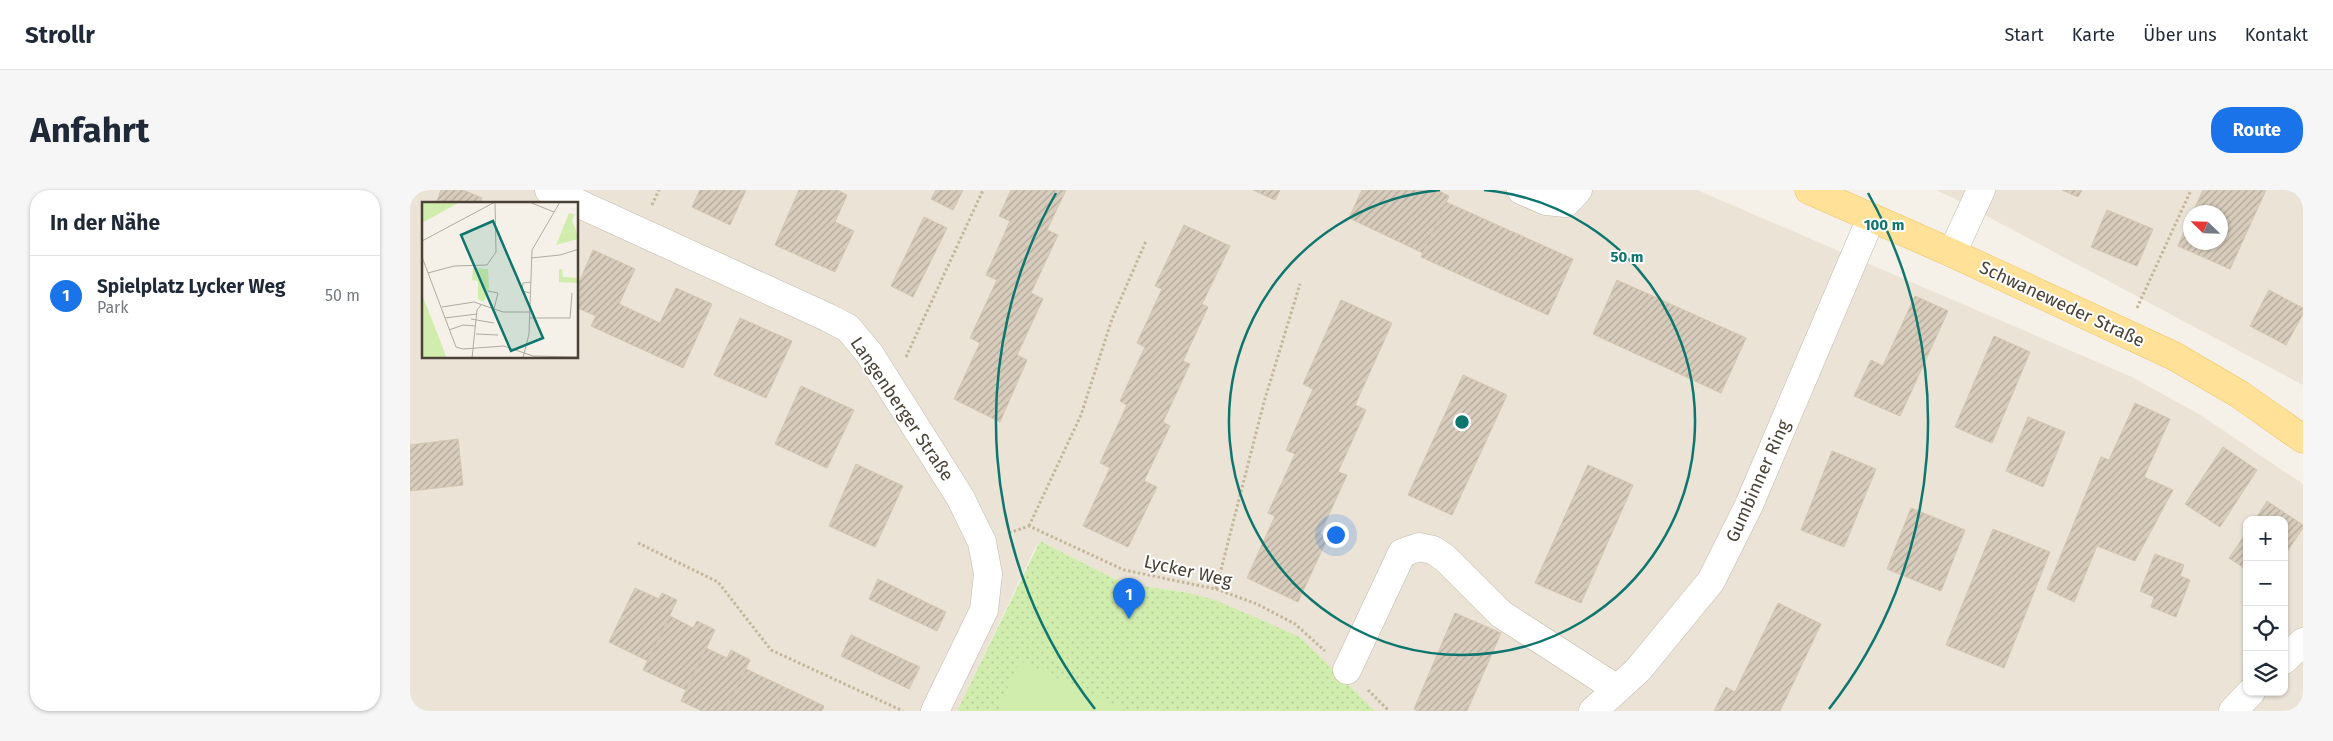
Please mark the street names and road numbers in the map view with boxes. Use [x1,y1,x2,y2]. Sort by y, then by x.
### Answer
street label: Schwaneweder Straße [1976,256,2148,352]
street label: Langenberger Straße [846,333,958,485]
street label: Gumbinner Ring [1721,416,1795,546]
street label: Lycker Weg [1142,550,1235,592]

